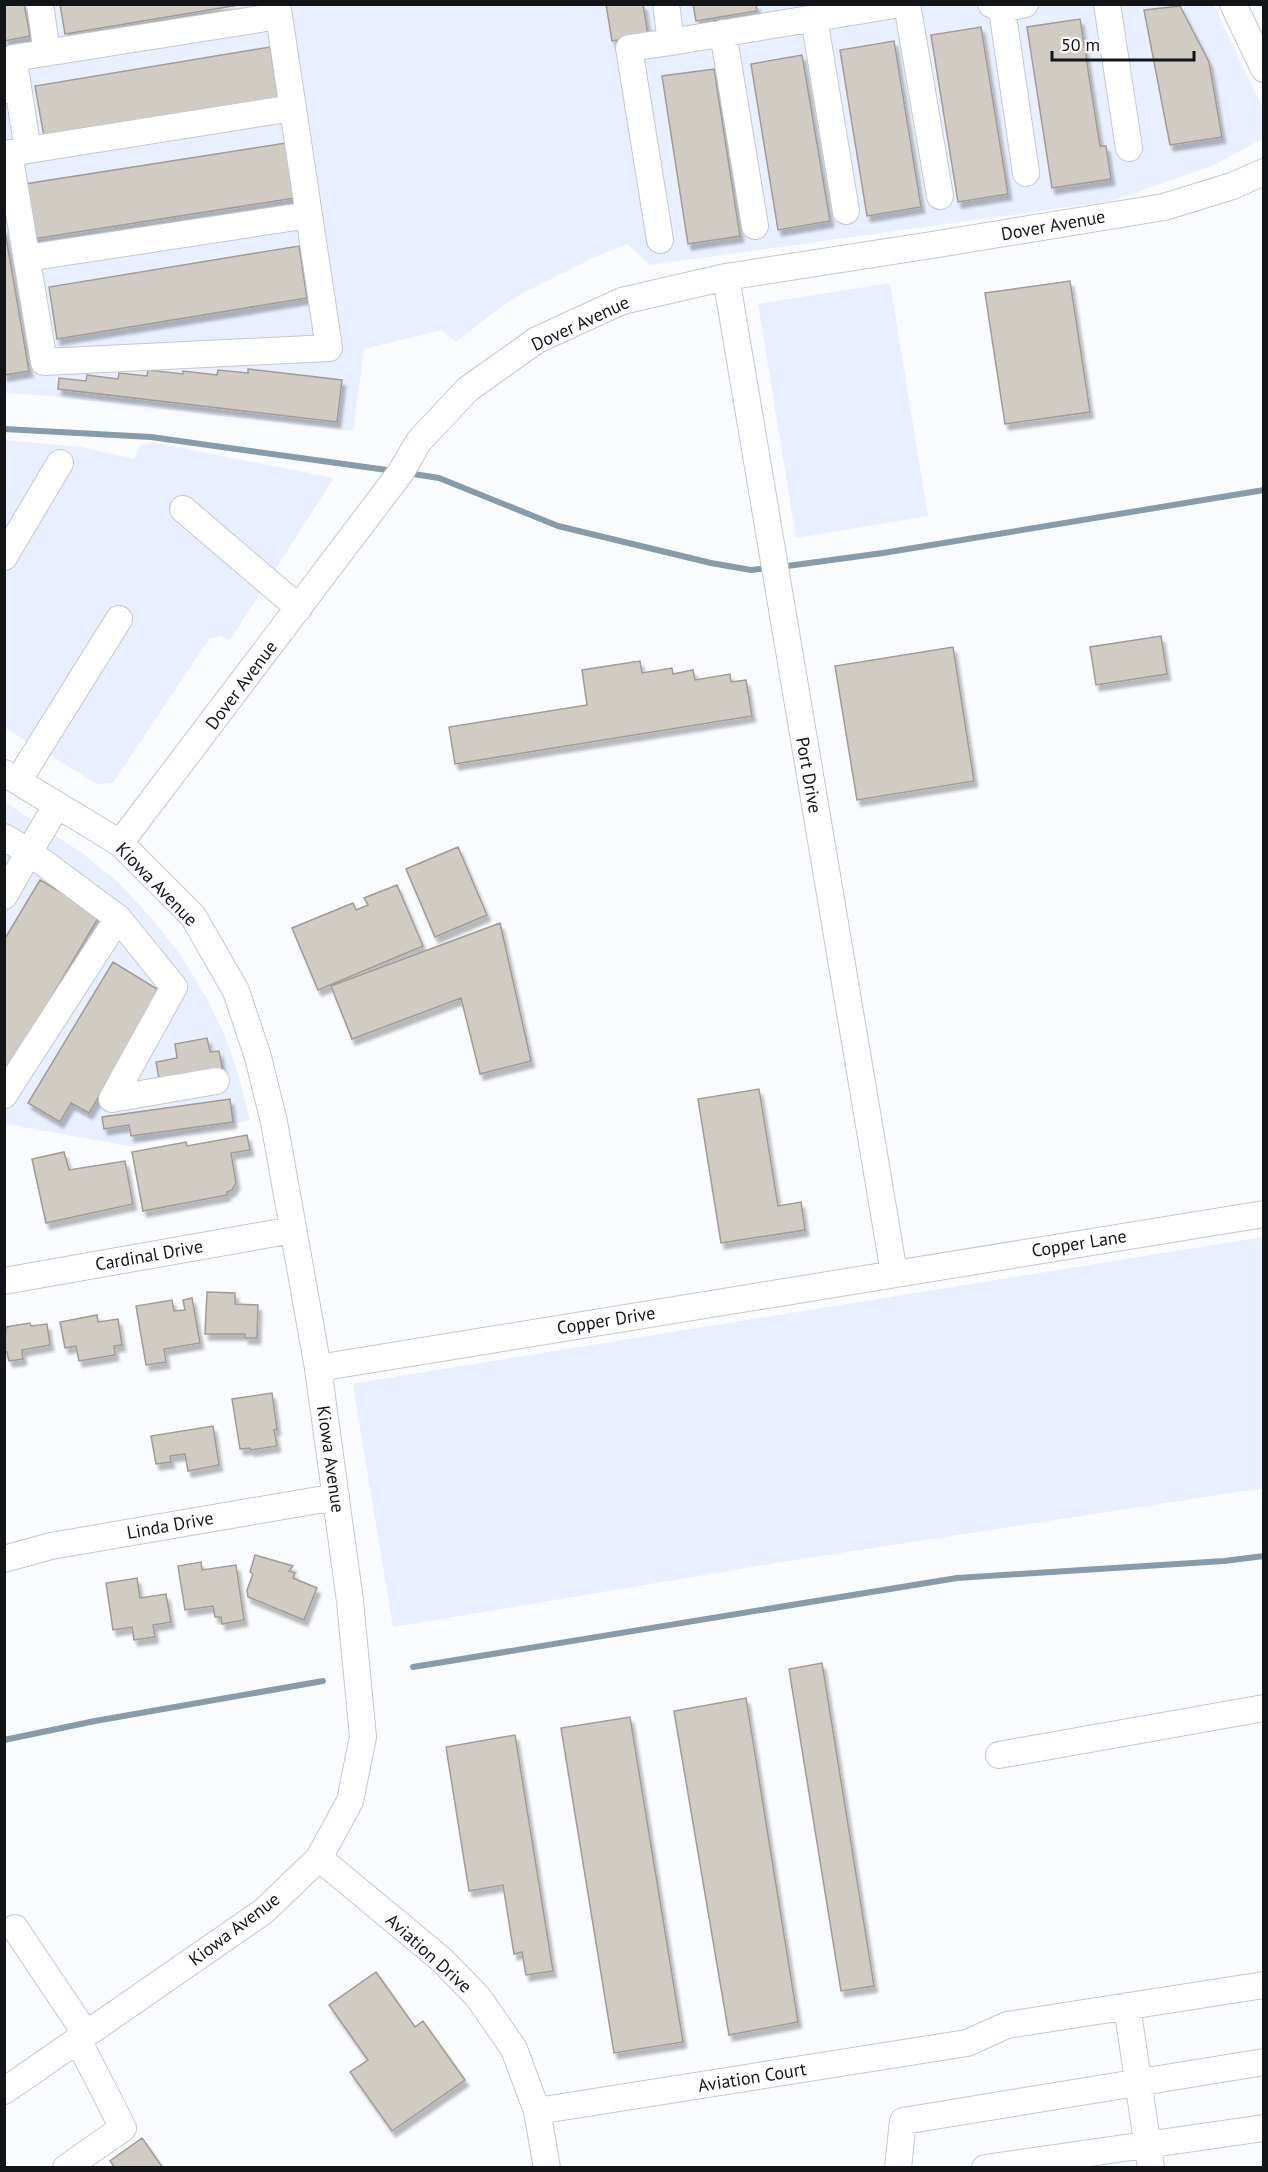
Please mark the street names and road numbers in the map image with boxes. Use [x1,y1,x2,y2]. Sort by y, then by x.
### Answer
street label: Dover Avenue [999,205,1107,245]
street label: Dover Avenue [527,290,633,356]
street label: Dover Avenue [200,636,282,734]
street label: Port Drive [791,735,827,815]
street label: Kiowa Avenue [111,837,203,931]
street label: Copper Lane [1030,1224,1128,1262]
street label: Cardinal Drive [93,1234,205,1276]
street label: Copper Drive [555,1301,657,1339]
street label: Kiowa Avenue [312,1404,350,1514]
street label: Linda Drive [125,1506,215,1544]
street label: Kiowa Avenue [184,1887,284,1971]
street label: Aviation Drive [381,1908,477,1998]
street label: Aviation Court [696,2057,808,2097]

